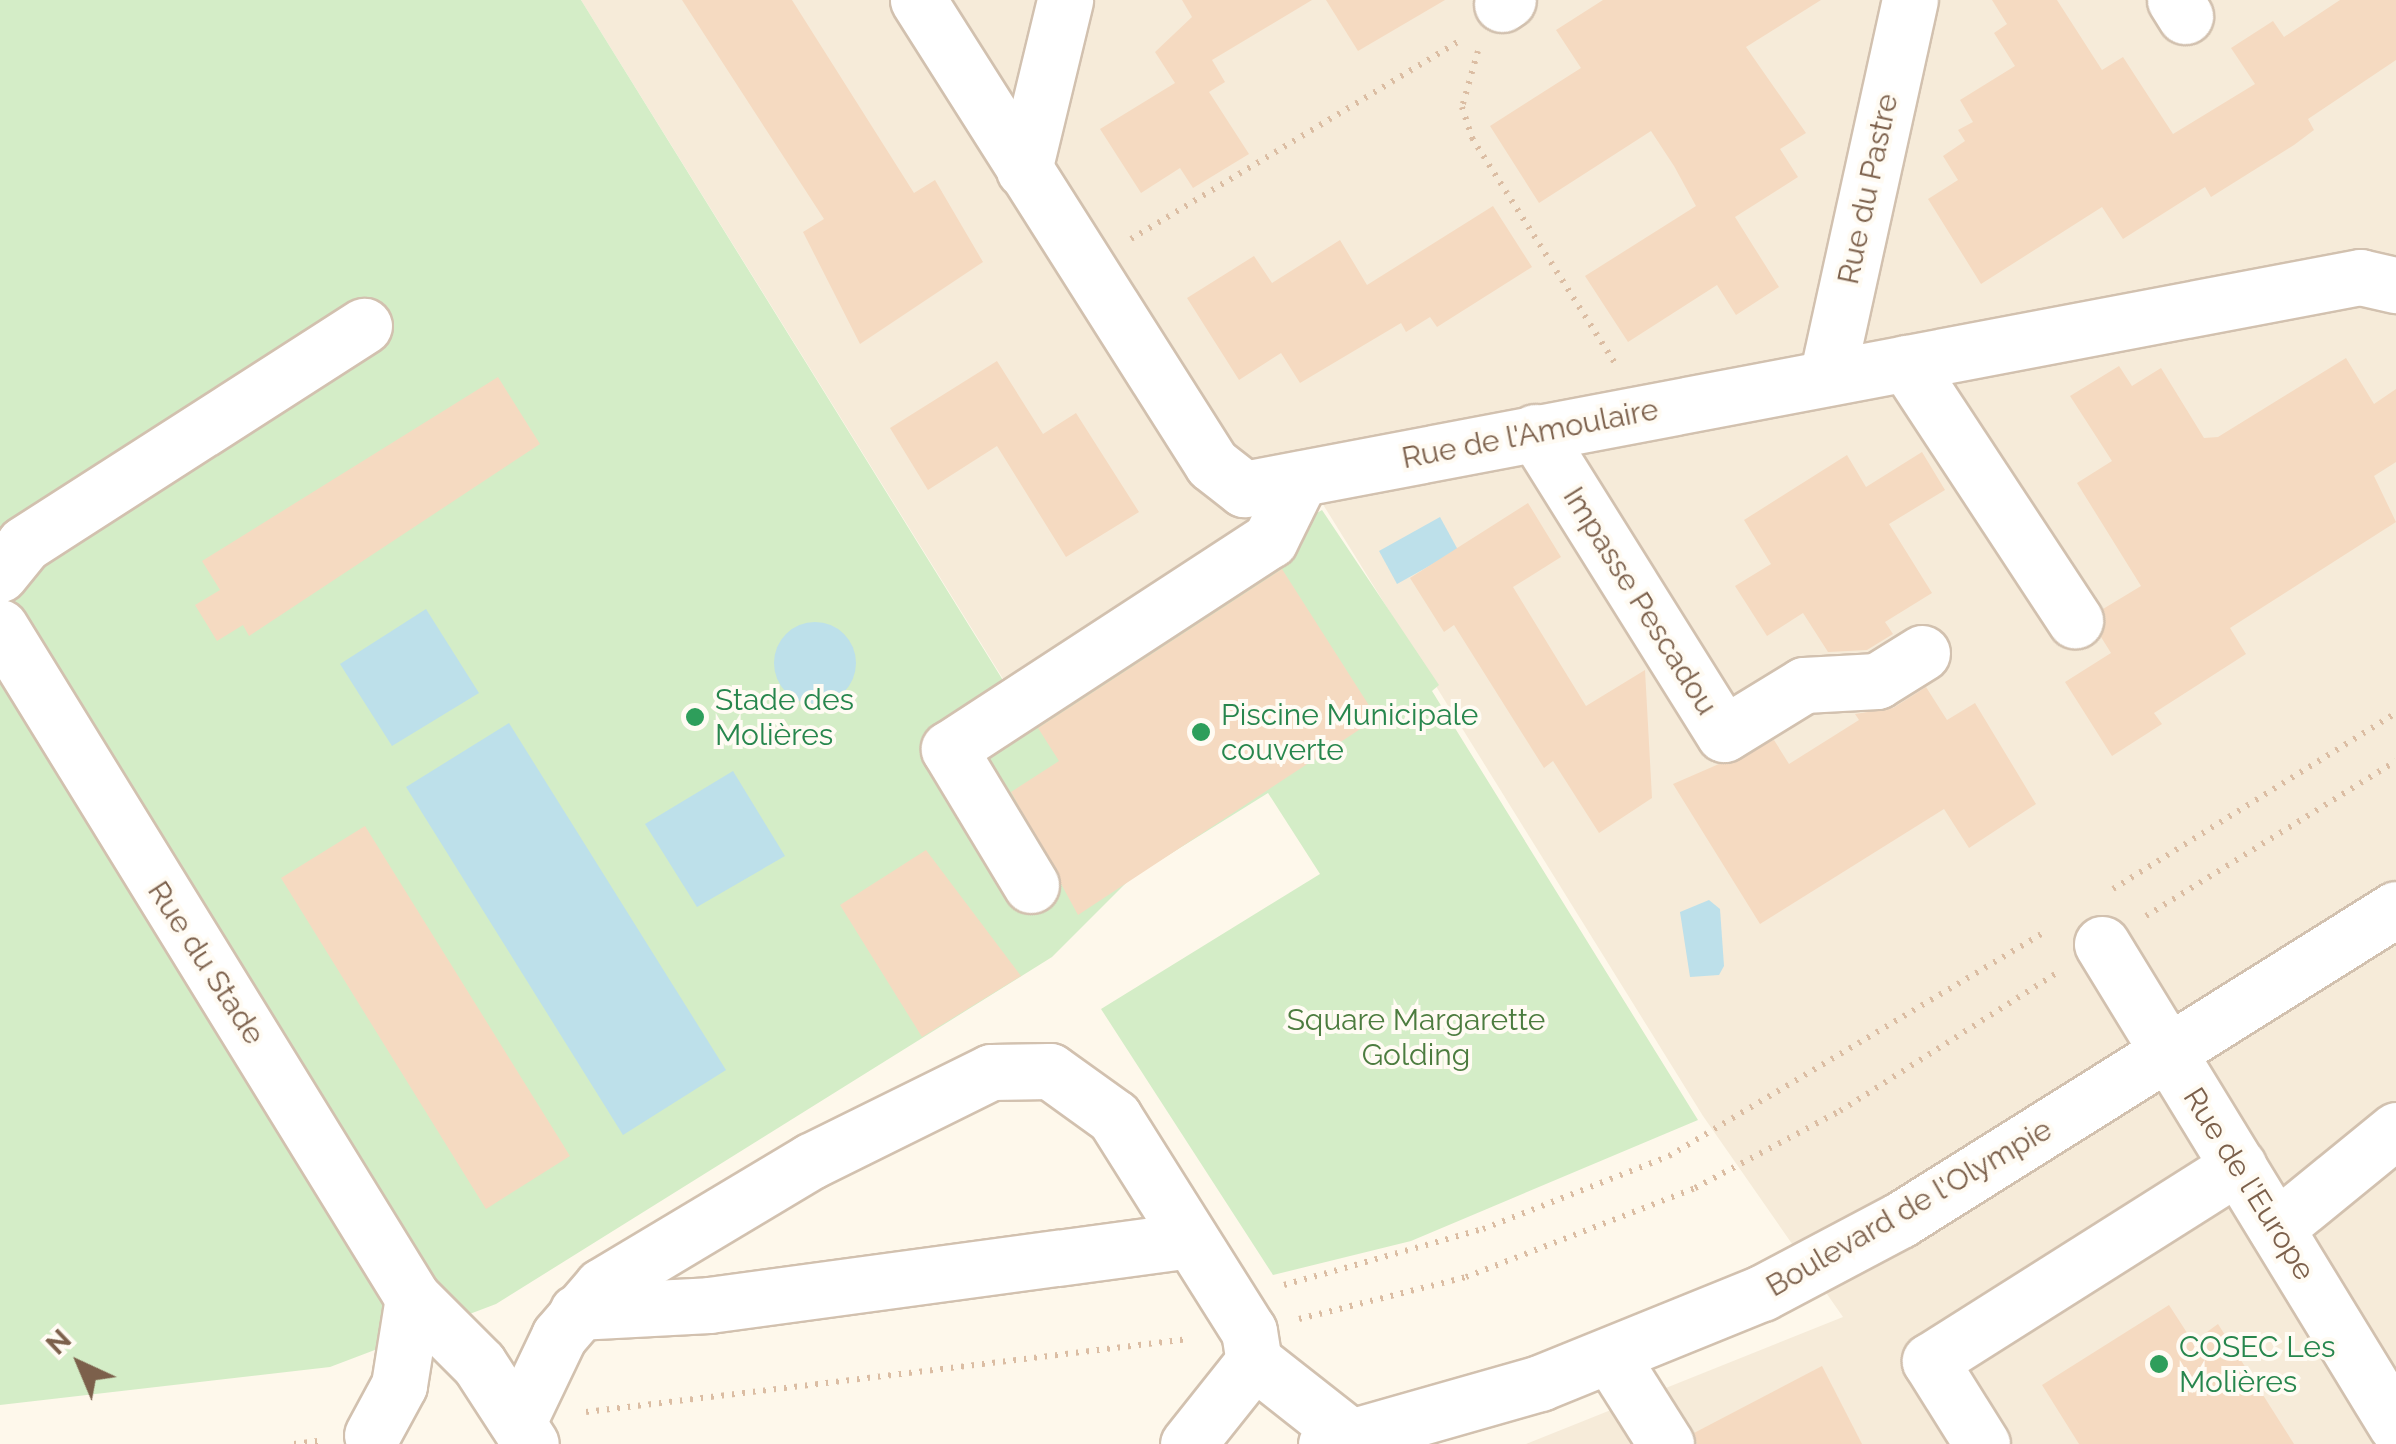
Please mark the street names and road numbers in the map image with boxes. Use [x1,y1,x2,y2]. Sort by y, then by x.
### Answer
street label: Rue du Pastre [1830,91,1906,287]
street label: Rue de l'Amoulaire [1399,392,1661,476]
street label: Impasse Pescadou [1555,480,1725,722]
street label: Rue du Stade [140,875,272,1051]
street label: Rue de l'Europe [2176,1081,2322,1287]
street label: Boulevard de l'Olympie [1760,1112,2058,1304]

